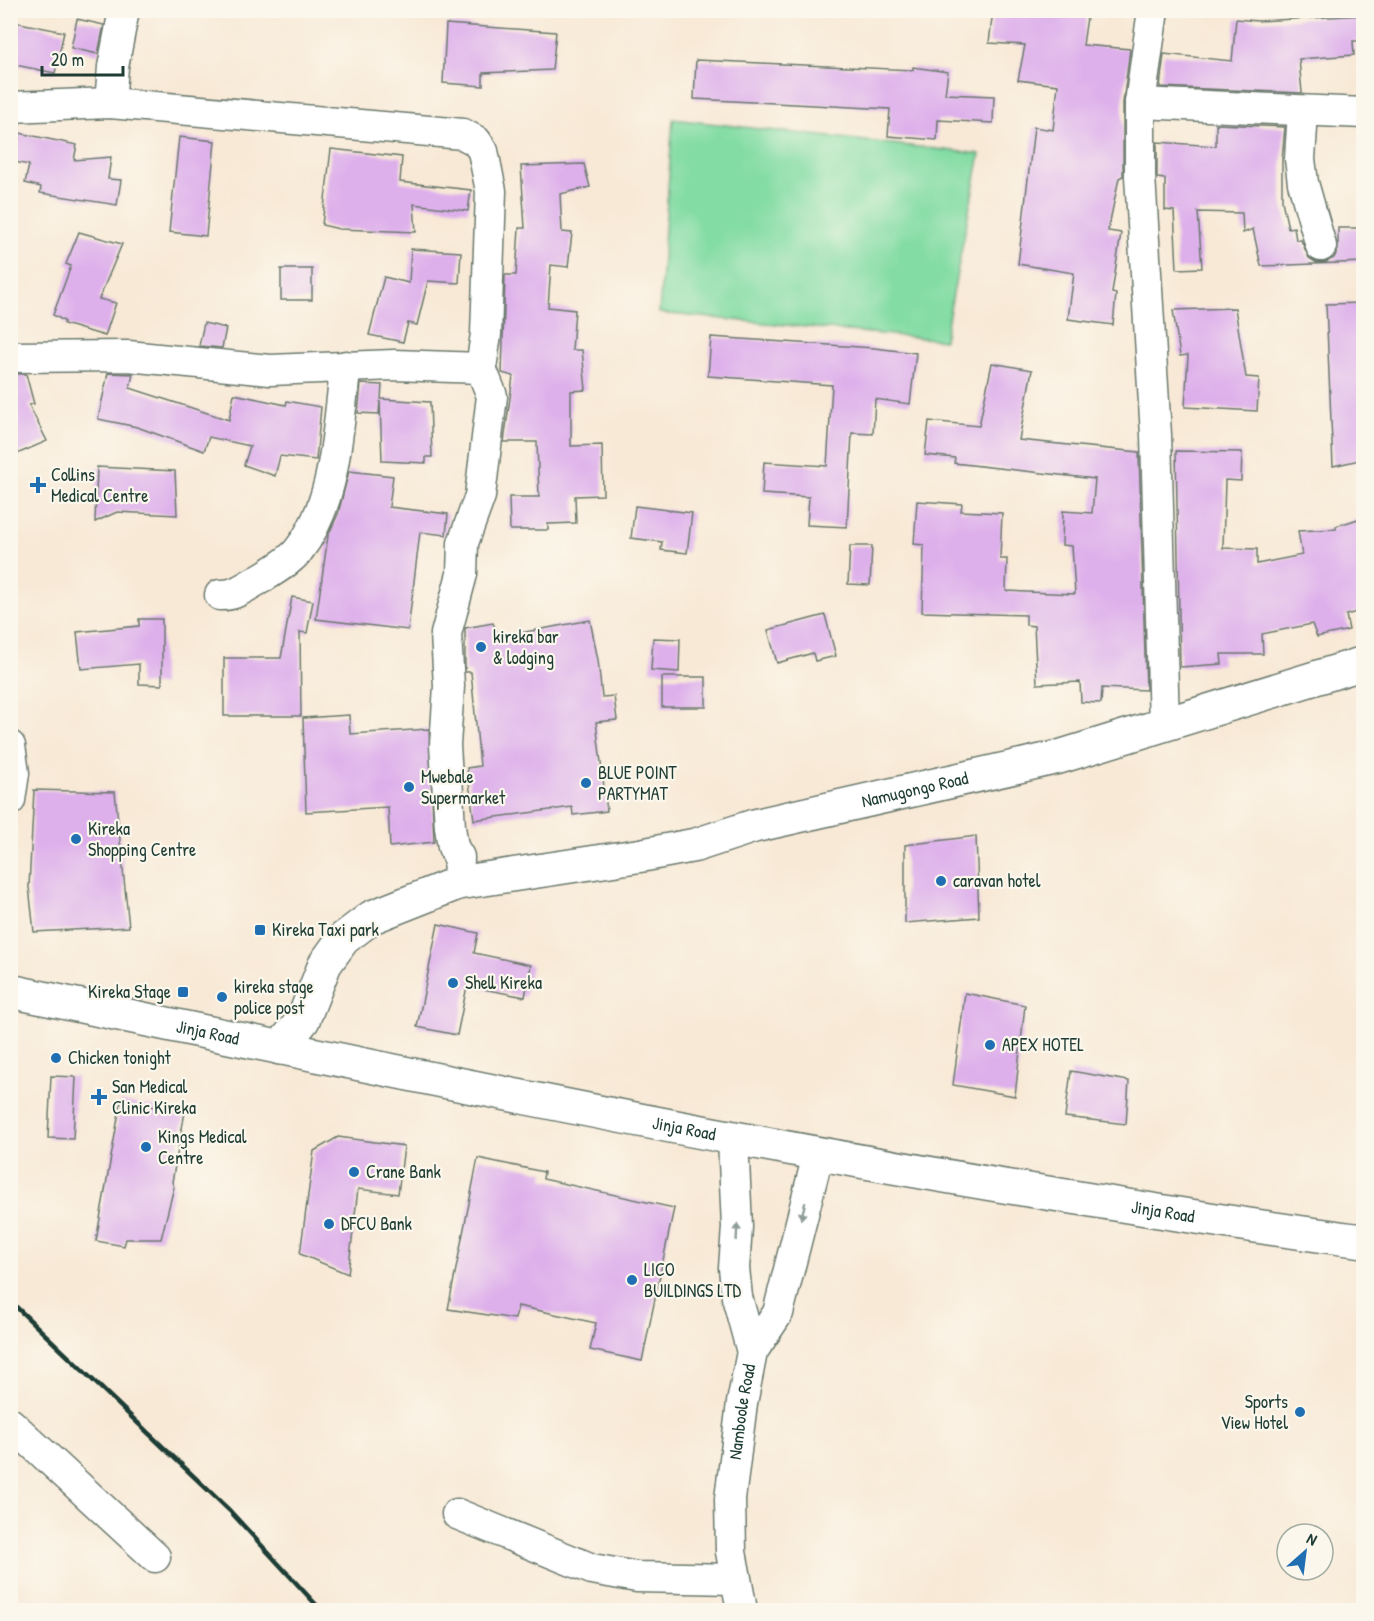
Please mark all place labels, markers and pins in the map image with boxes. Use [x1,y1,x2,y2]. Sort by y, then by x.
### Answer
place label: Collins Medical Centre [51,462,148,508]
marker: Collins Medical Centre [29,476,47,494]
place label: kireka bar & lodging [493,624,559,670]
marker: kireka bar & lodging [474,640,488,654]
place label: BLUE POINT PARTYMAT [598,760,677,806]
place label: Mwebale Supermarket [421,764,506,810]
marker: BLUE POINT PARTYMAT [579,776,593,790]
marker: Mwebale Supermarket [402,780,416,794]
place label: Kireka Shopping Centre [88,816,196,862]
marker: Kireka Shopping Centre [69,832,83,846]
place label: caravan hotel [953,868,1041,893]
marker: caravan hotel [934,874,948,888]
place label: Kireka Taxi park [272,917,380,942]
marker: Kireka Taxi park [253,923,267,937]
place label: Shell Kireka [465,970,542,995]
place label: kireka stage police post [234,974,314,1020]
marker: Shell Kireka [446,976,460,990]
place label: Kireka Stage [88,979,171,1004]
marker: Kireka Stage [176,985,190,999]
marker: kireka stage police post [215,990,229,1004]
place label: APEX HOTEL [1002,1032,1084,1057]
marker: APEX HOTEL [983,1038,997,1052]
place label: Chicken tonight [68,1045,172,1070]
marker: Chicken tonight [49,1051,63,1065]
place label: San Medical Clinic Kireka [112,1074,196,1120]
marker: San Medical Clinic Kireka [90,1088,108,1106]
place label: Kings Medical Centre [158,1124,247,1170]
marker: Kings Medical Centre [139,1140,153,1154]
place label: Crane Bank [366,1159,442,1184]
marker: Crane Bank [347,1165,361,1179]
place label: DFCU Bank [341,1211,413,1236]
marker: DFCU Bank [322,1217,336,1231]
place label: LICO BUILDINGS LTD [644,1257,741,1303]
marker: LICO BUILDINGS LTD [625,1273,639,1287]
place label: Sports View Hotel [1220,1389,1288,1435]
marker: Sports View Hotel [1293,1405,1307,1419]

